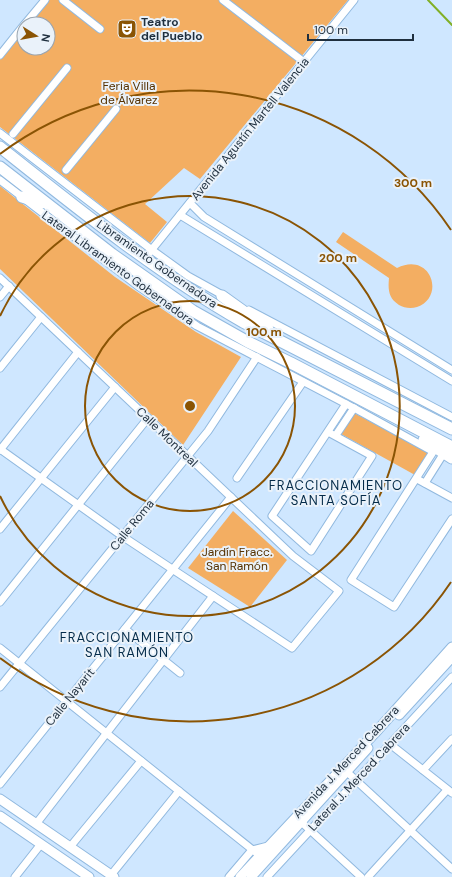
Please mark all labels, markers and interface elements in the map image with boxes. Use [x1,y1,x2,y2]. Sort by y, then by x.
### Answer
place label: Teatro del Pueblo [141,14,202,44]
north arrow [16,16,56,56]
scale bar [308,16,413,42]
theatre icon: Teatro del Pueblo [116,18,138,40]
text: 100 m [314,22,348,38]
text: N [38,33,53,43]
street label: Avenida Agustín Martell Valencia [187,54,313,204]
park label: Feria Villa de Álvarez [100,78,158,108]
text: 300 m [394,175,432,191]
street label: Lateral Libramiento Gobernadora [39,207,197,329]
street label: Libramiento Gobernadora [94,216,220,312]
text: 200 m [319,250,357,266]
text: 100 m [246,324,282,340]
centre of rings [183,399,197,413]
street label: Calle Montreal [133,404,201,470]
district label: FRACCIONAMIENTO SANTA SOFÍA [269,477,403,509]
street label: Calle Roma [106,496,158,554]
park label: Jardín Fracc. San Ramón [202,544,272,574]
district label: FRACCIONAMIENTO SAN RAMÓN [60,629,194,661]
street label: Calle Nayarit [42,665,98,729]
street label: Avenida J. Merced Cabrera [289,702,403,822]
street label: Lateral J. Merced Cabrera [305,719,413,835]

